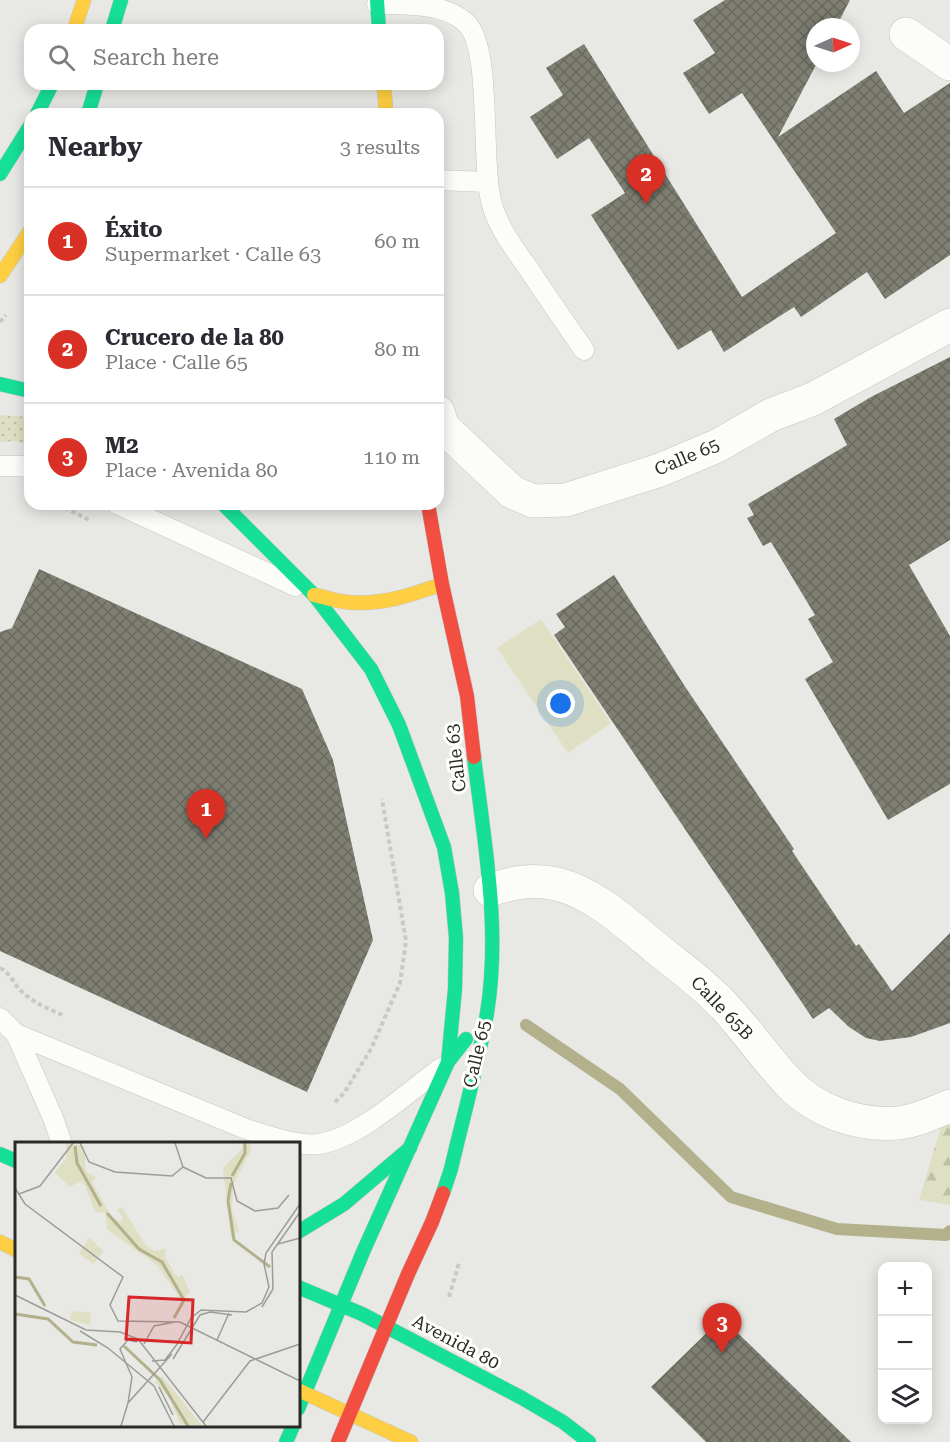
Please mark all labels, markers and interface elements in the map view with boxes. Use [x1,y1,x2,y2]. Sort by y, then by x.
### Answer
north arrow [806,18,860,72]
search box [24,24,444,90]
icon: search [45,41,78,74]
text: Search here [93,45,219,70]
text: Nearby [48,132,142,162]
text: 3 results [340,135,420,159]
pin: 2 [626,154,666,204]
text: Éxito [105,217,163,242]
text: 1 [62,229,73,253]
text: 60 m [374,229,420,253]
text: Supermarket · Calle 63 [105,242,321,266]
text: Crucero de la 80 [105,325,284,350]
text: 2 [62,337,73,361]
text: 80 m [374,337,420,361]
text: Place · Calle 65 [105,350,248,374]
text: M2 [105,433,139,458]
street label: Calle 65 [651,434,722,480]
text: 3 [62,445,73,469]
text: 110 m [363,445,420,469]
text: Place · Avenida 80 [105,458,278,482]
your location [546,689,575,718]
street label: Calle 63 [441,723,470,793]
pin: 1 [186,790,226,839]
street label: Calle 65B [687,971,758,1044]
street label: Calle 65 [459,1018,494,1090]
inset map [15,1142,300,1427]
map controls [878,1262,932,1424]
button: + [878,1262,932,1316]
pin: 3 [702,1304,742,1353]
street label: Avenida 80 [409,1310,503,1373]
button: − [878,1316,932,1370]
button: layers [878,1370,932,1424]

